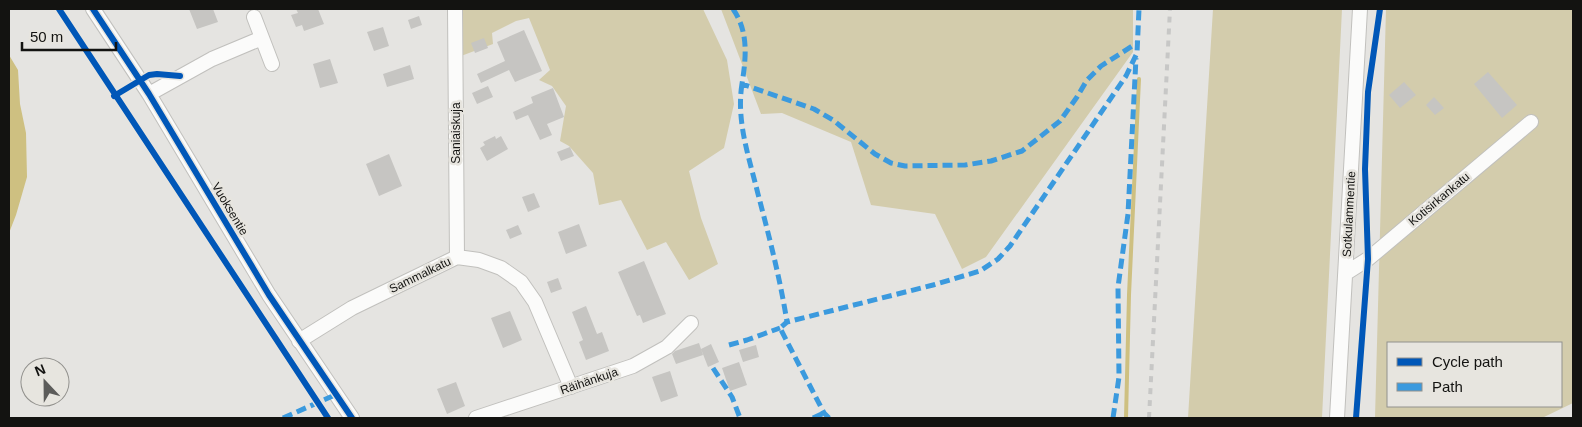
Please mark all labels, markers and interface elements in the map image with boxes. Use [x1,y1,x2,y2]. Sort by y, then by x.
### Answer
scale bar [22,20,116,52]
text: 50 m [30,28,63,45]
street label: Saniaiskuja [449,102,463,164]
street label: Kotisirkankatu [1406,169,1472,229]
street label: Sotkulammentie [1340,170,1358,257]
street label: Vuoksentie [209,180,251,238]
street label: Sammalkatu [387,254,453,296]
legend [1387,342,1562,407]
text: Cycle path [1432,353,1503,370]
north arrow [20,357,70,407]
text: N [32,361,48,379]
street label: Räihänkuja [558,365,620,397]
text: Path [1432,378,1463,395]

